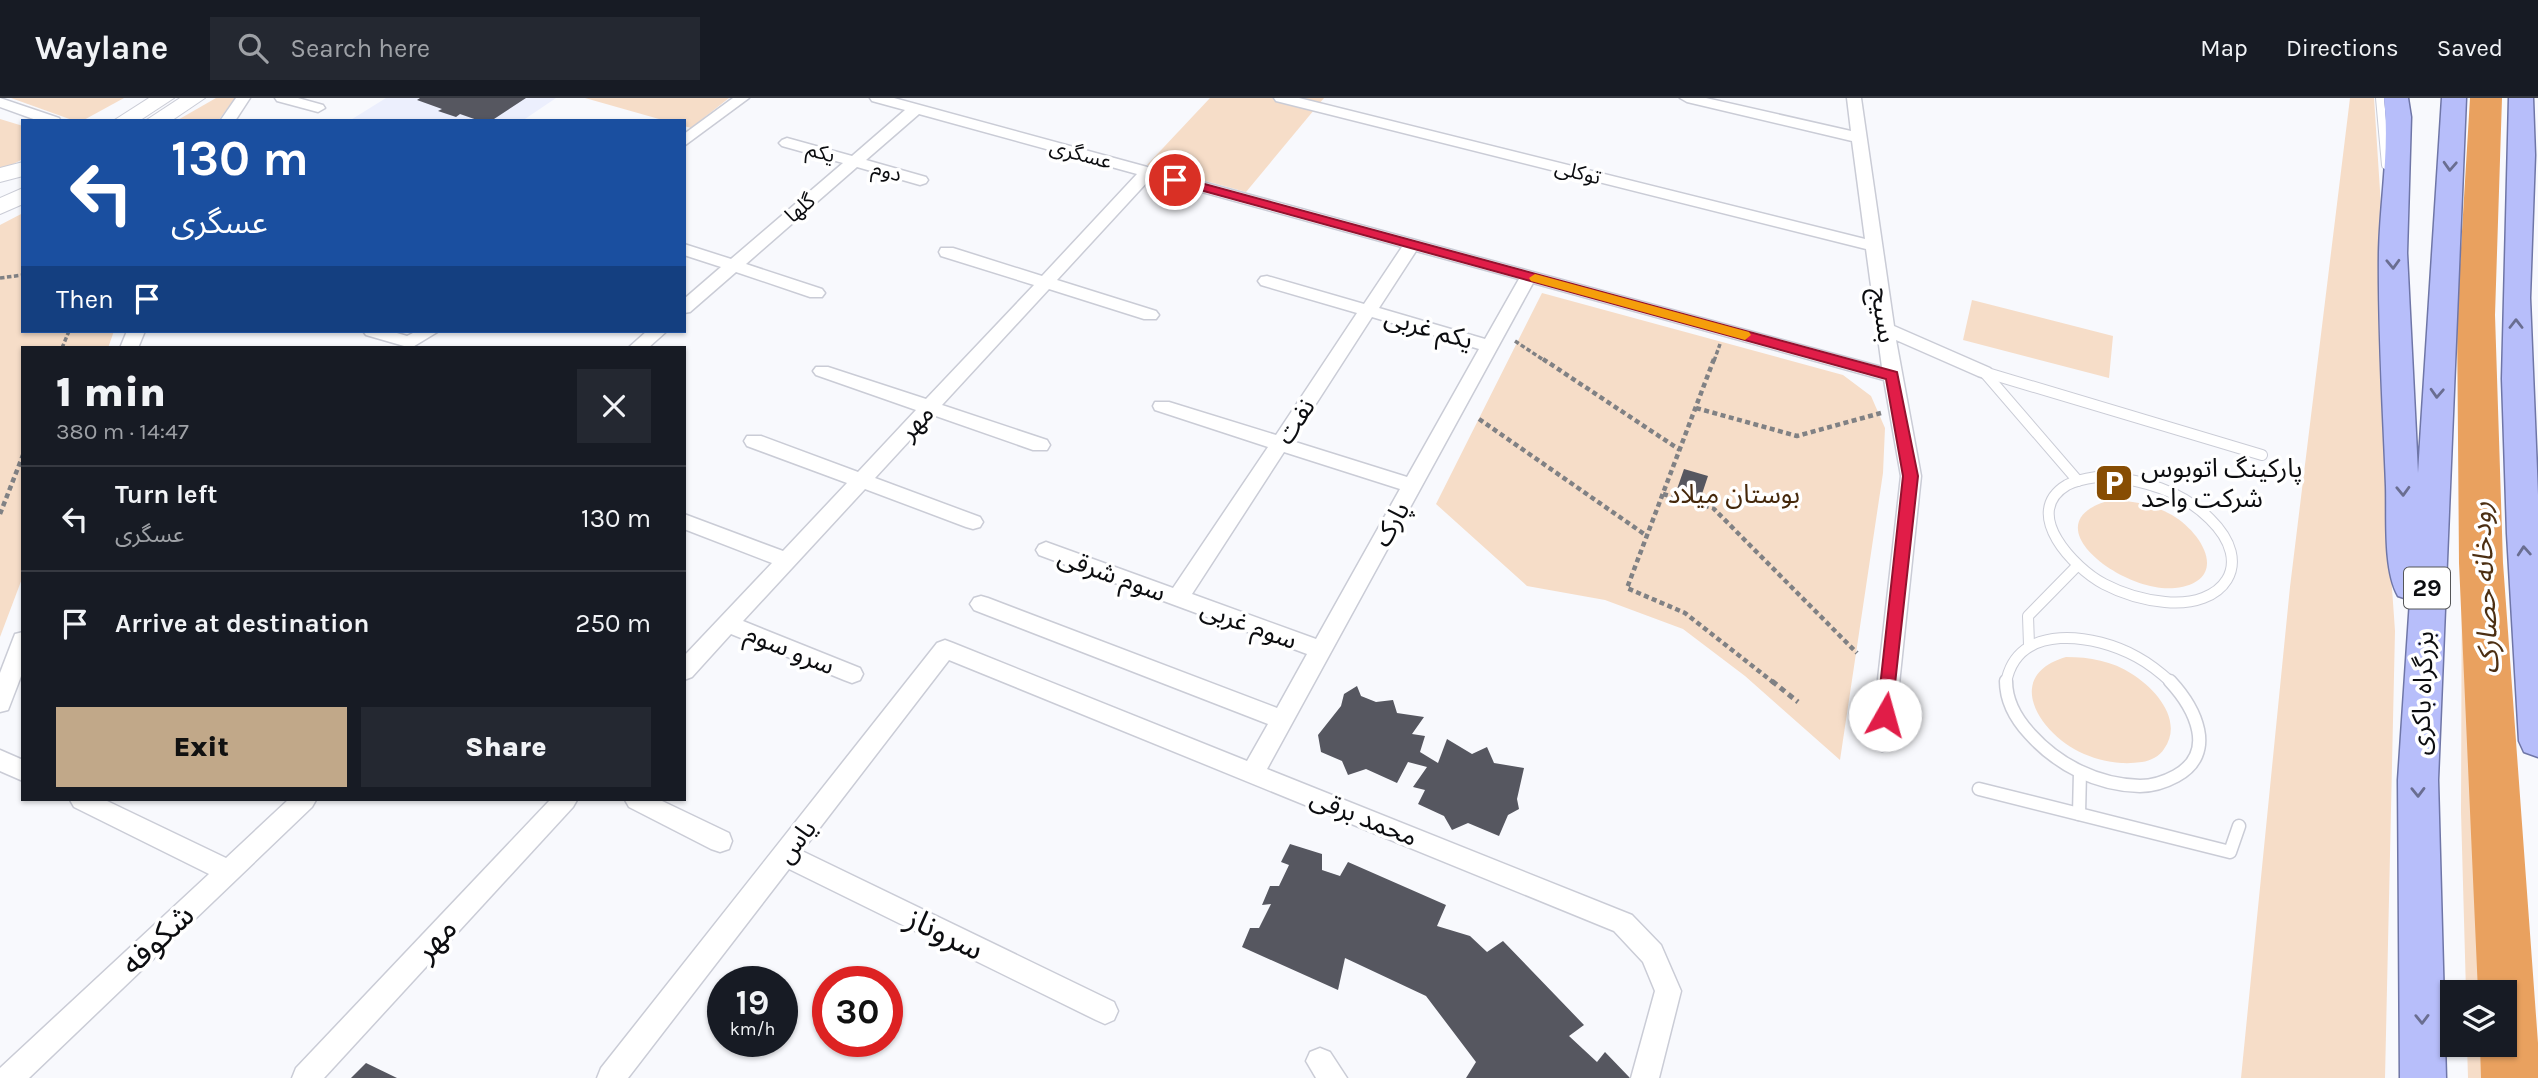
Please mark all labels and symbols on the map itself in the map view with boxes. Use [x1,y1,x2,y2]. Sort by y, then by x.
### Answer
street label: عسگری [1047,134,1115,174]
street label: یکم [803,137,838,170]
pin [1145,150,1205,210]
street label: دوم [868,155,905,190]
street label: توکلی [1552,155,1604,189]
one-way arrow [2443,161,2458,172]
street label: گلها [780,188,820,227]
one-way arrow [2386,258,2401,269]
street label: بسیج [1860,285,1903,345]
street label: یکم غربی [1380,301,1477,360]
one-way arrow [2508,318,2524,329]
one-way arrow [2430,388,2445,399]
street label: نفت [1269,393,1322,450]
street label: مهر [892,398,940,447]
place label: پارکینگ اتوبوس شرکت واحد [2141,453,2303,514]
parking icon: پارکینگ اتوبوس شرکت واحد [2093,462,2135,504]
park label: بوستان میلاد [1668,479,1800,510]
one-way arrow [2395,486,2410,497]
street label: پارک [1367,496,1417,553]
water label: رودخانه حصارک [2463,501,2506,675]
street label: سوم شرقی [1053,541,1170,612]
one-way arrow [2517,545,2532,556]
road number: 29 [2404,568,2450,608]
street label: سوم غربی [1195,593,1301,660]
street label: سرو سوم [739,618,839,685]
street label: بزرگراه باکری [2405,630,2440,756]
position arrow [1848,678,1922,752]
street label: محمد برقی [1306,782,1422,853]
one-way arrow [2410,787,2426,798]
street label: یاس [770,813,823,869]
street label: شکوفه [113,896,202,982]
street label: سروناز [899,898,990,968]
street label: مهر [406,910,464,969]
speed limit sign: 30 [812,966,903,1057]
one-way arrow [2414,1015,2430,1025]

